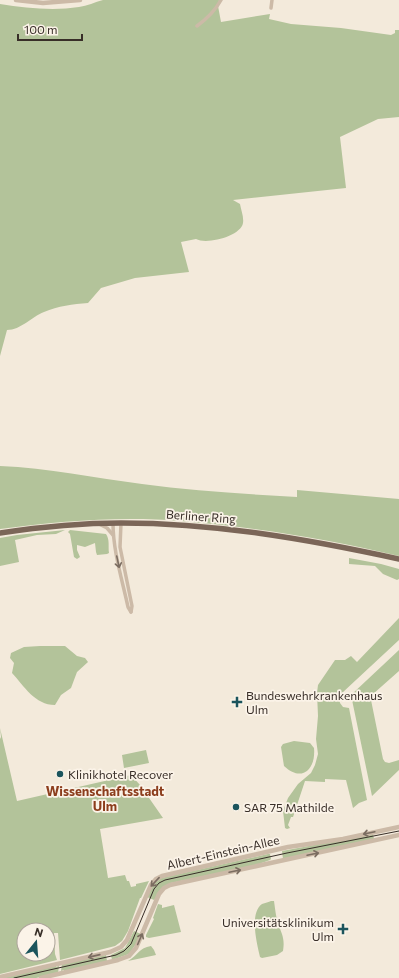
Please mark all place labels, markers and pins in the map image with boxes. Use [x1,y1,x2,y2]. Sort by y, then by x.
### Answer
place label: Bundeswehrkrankenhaus Ulm [246,688,382,716]
marker: Bundeswehrkrankenhaus Ulm [231,696,243,708]
place label: Klinikhotel Recover [68,767,173,781]
marker: Klinikhotel Recover [55,769,65,779]
place label: SAR 75 Mathilde [244,800,334,814]
marker: SAR 75 Mathilde [231,802,241,812]
place label: Universitätsklinikum Ulm [222,915,334,943]
marker: Universitätsklinikum Ulm [337,923,349,935]

